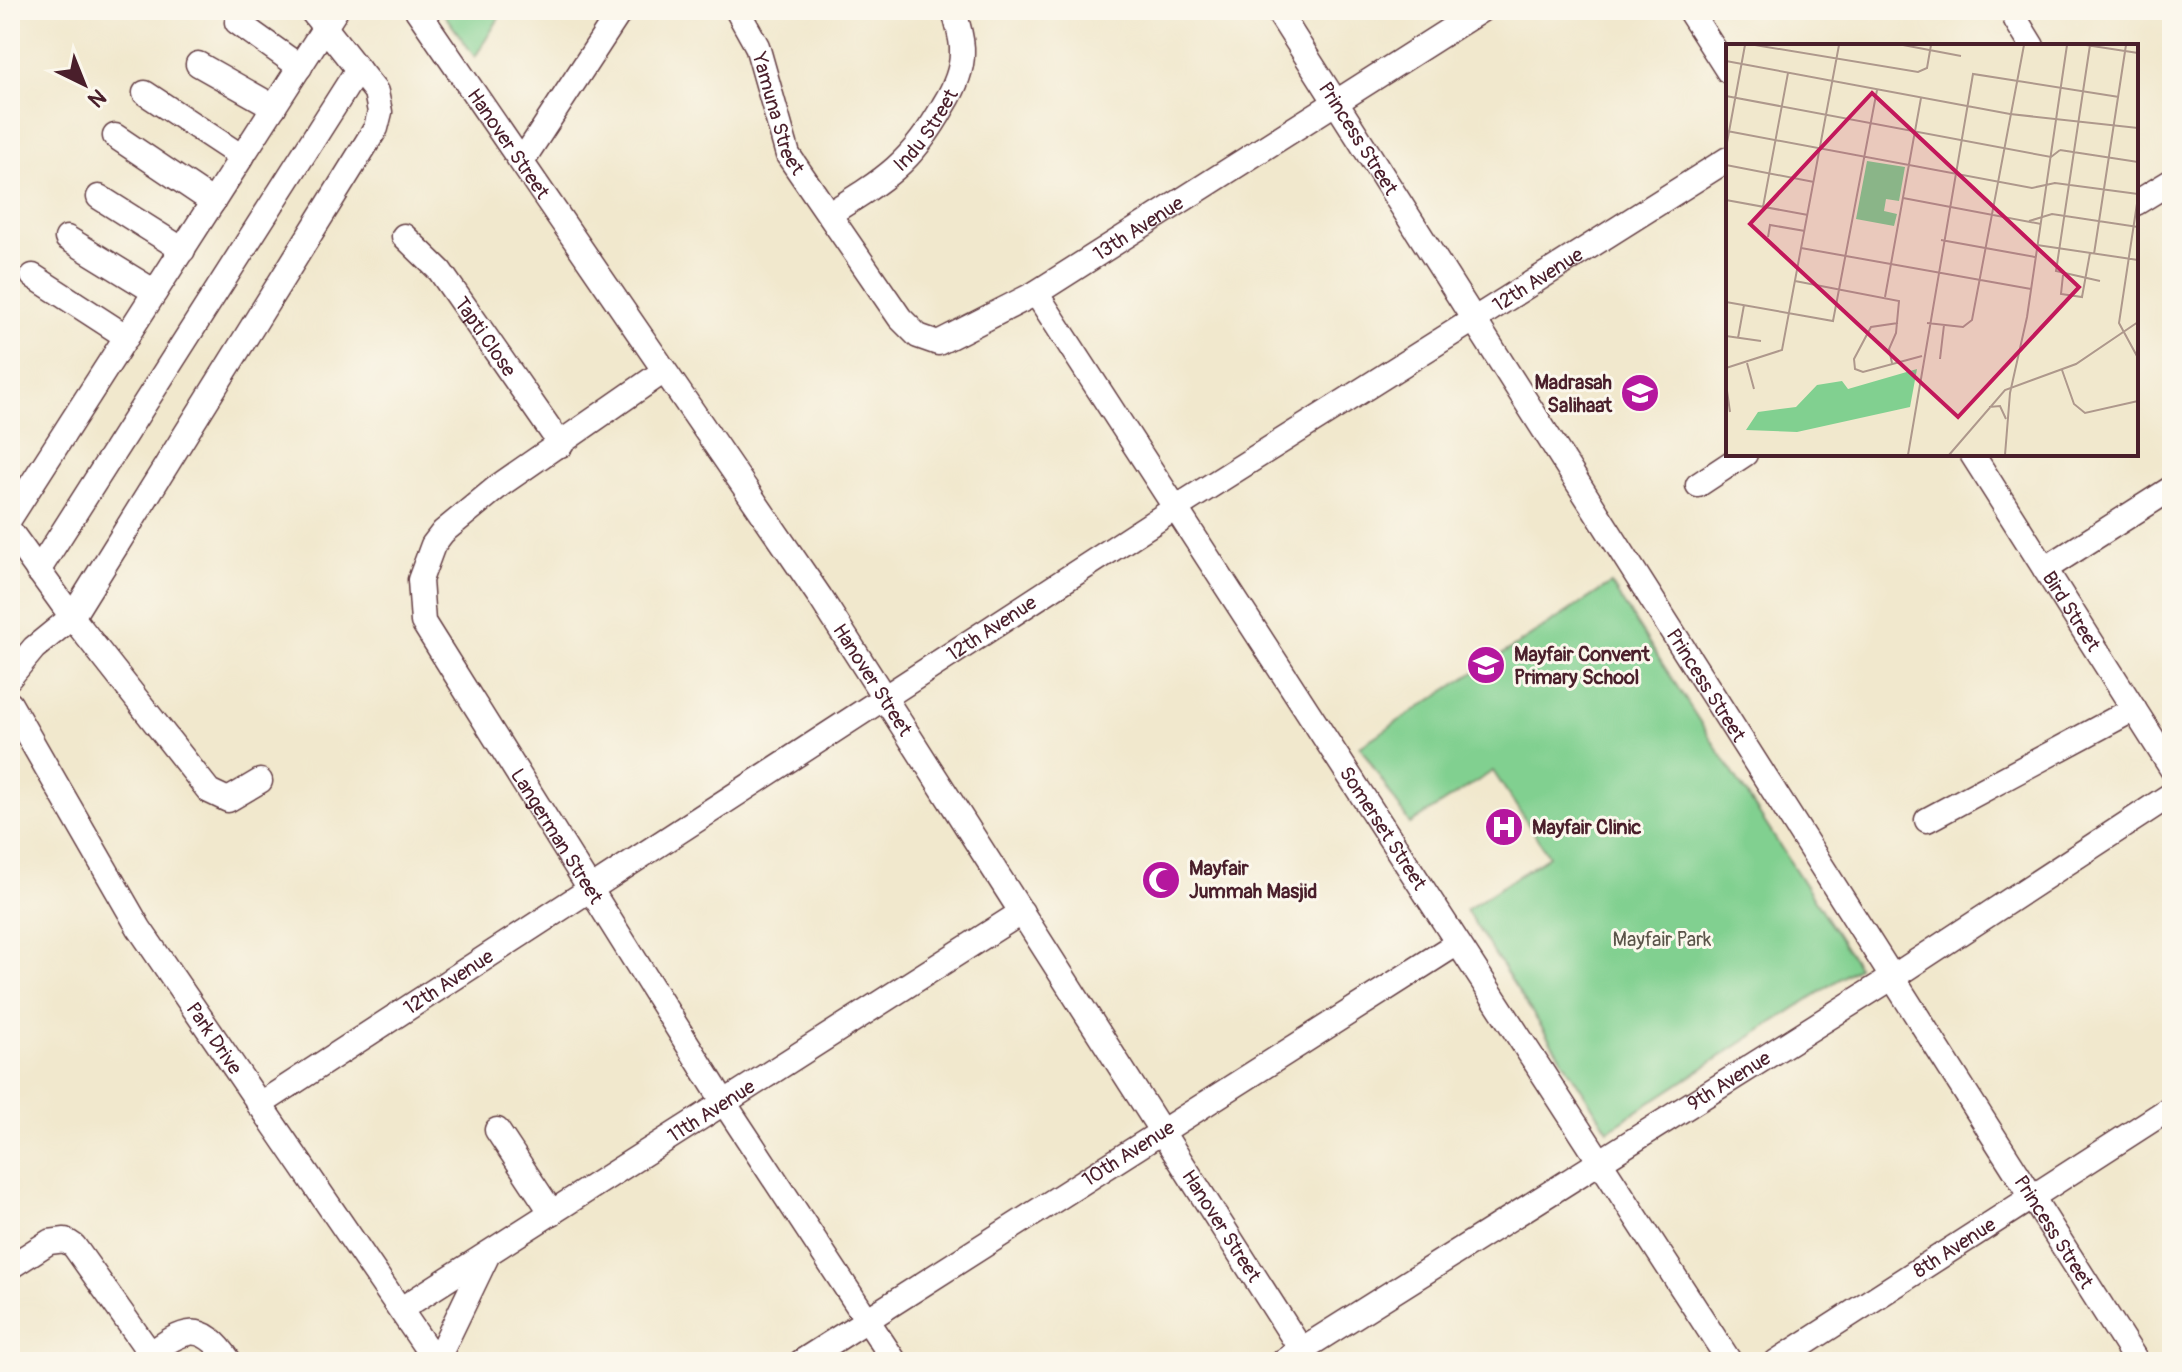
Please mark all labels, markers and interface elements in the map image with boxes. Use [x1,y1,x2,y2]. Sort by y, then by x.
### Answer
north arrow [44,44,124,124]
inset map [1726,44,2138,456]
street label: Yamuna Street [746,49,810,181]
street label: Princess Street [1313,77,1404,200]
text: N [82,83,112,113]
street label: Hanover Street [462,84,555,205]
street label: Indu Street [888,84,964,177]
street label: 13th Avenue [1089,190,1188,266]
street label: 12th Avenue [1488,242,1588,318]
street label: Tapti Close [449,292,522,382]
place label: Madrasah Salihaat [1534,370,1613,418]
school or university icon: Madrasah Salihaat [1619,372,1661,414]
street label: Bird Street [2037,567,2106,657]
street label: 12th Avenue [942,590,1041,667]
street label: Hanover Street [827,619,918,741]
street label: Princess Street [1661,624,1752,747]
place label: Mayfair Convent Primary School [1514,642,1651,690]
school or university icon: Mayfair Convent Primary School [1465,644,1507,686]
street label: Somerset Street [1334,762,1433,896]
street label: Langerman Street [505,764,609,909]
hospital icon: Mayfair Clinic [1483,806,1525,848]
place label: Mayfair Clinic [1532,815,1641,840]
place label: Mayfair Jummah Masjid [1189,856,1317,904]
mosque icon: Mayfair Jummah Masjid [1140,859,1182,901]
park label: Mayfair Park [1613,927,1712,952]
street label: 12th Avenue [399,944,498,1020]
street label: Park Drive [180,998,248,1080]
street label: 9th Avenue [1683,1045,1775,1116]
street label: 11th Avenue [663,1074,760,1148]
street label: 10th Avenue [1077,1115,1179,1192]
street label: Hanover Street [1176,1165,1267,1287]
street label: Princess Street [2009,1171,2099,1294]
street label: 8th Avenue [1908,1212,2001,1283]

